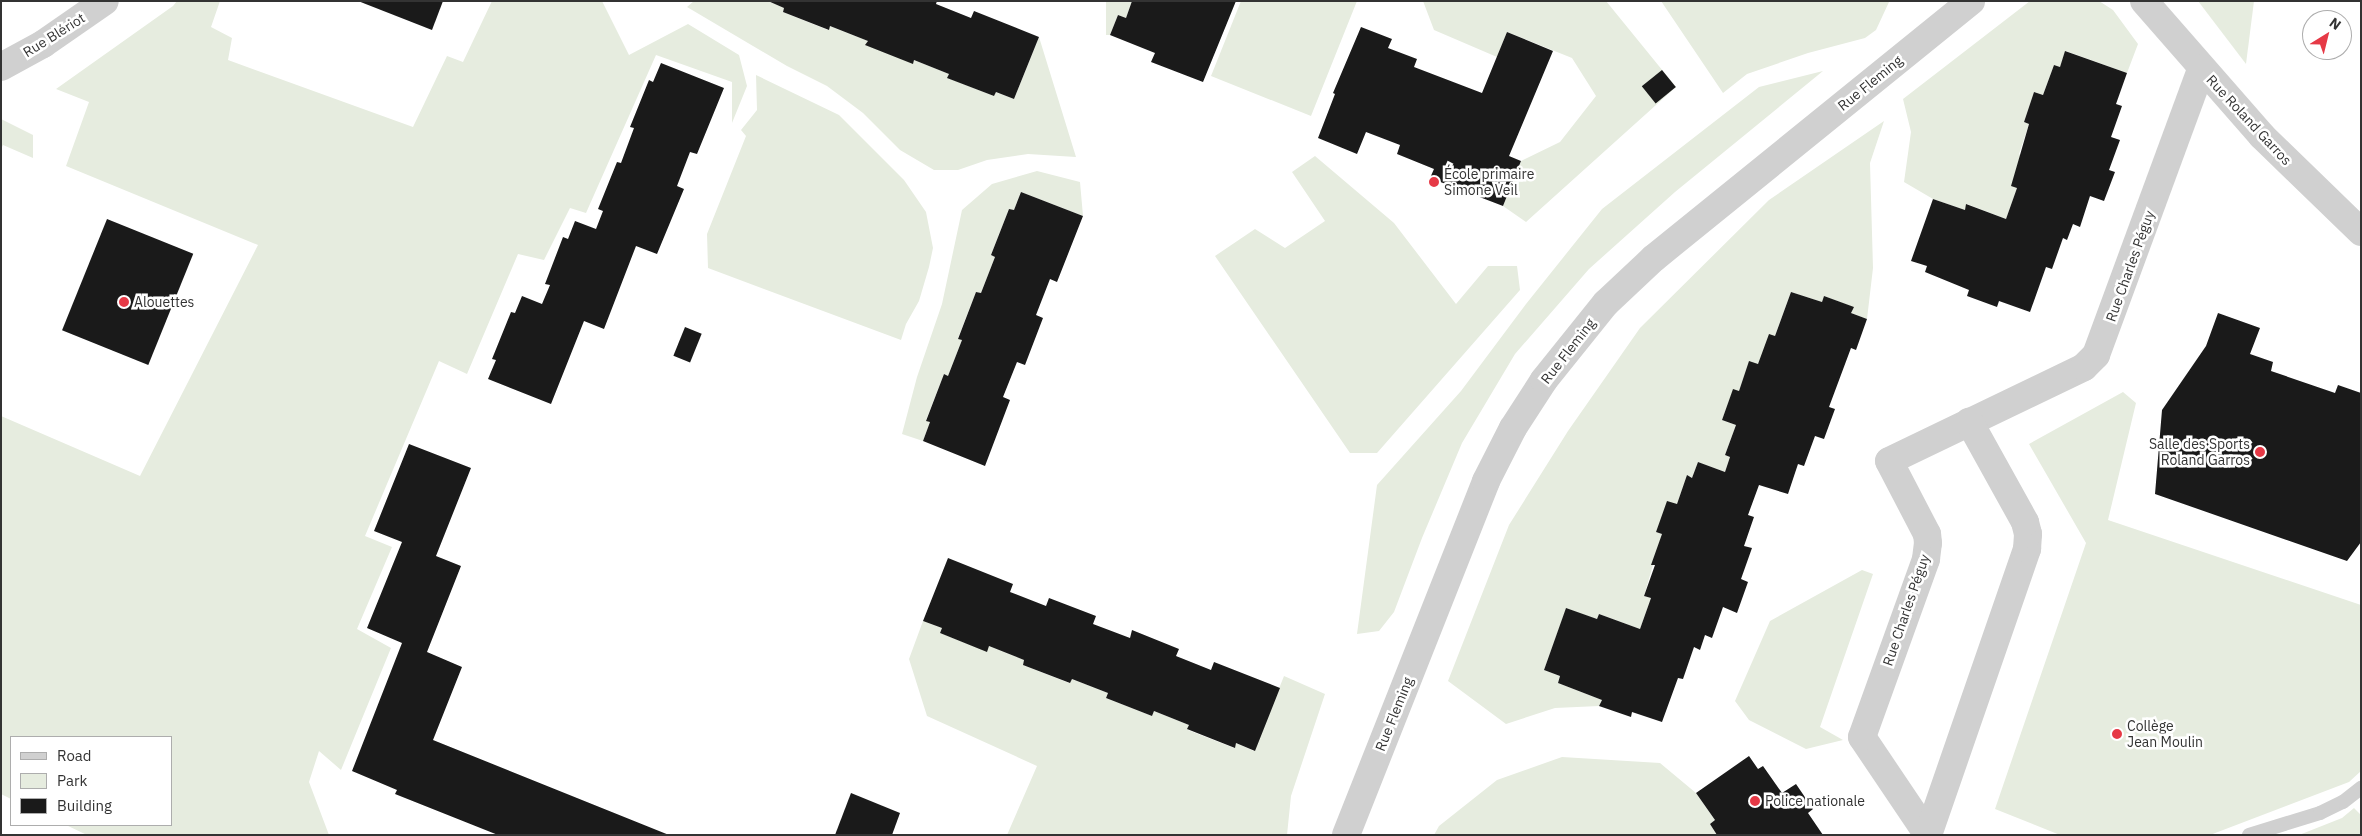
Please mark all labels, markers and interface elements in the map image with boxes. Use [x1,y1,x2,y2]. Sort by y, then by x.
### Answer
street label: Rue Blériot [20,9,88,61]
north arrow [2302,10,2352,60]
text: N [2326,13,2345,34]
street label: Rue Fleming [1834,52,1906,114]
street label: Rue Roland Garros [2203,71,2295,169]
place label: École primaire Simone Veil [1444,166,1534,198]
marker: École primaire Simone Veil [1428,176,1440,188]
street label: Rue Charles Péguy [2102,208,2158,324]
place label: Alouettes [134,294,194,310]
marker: Alouettes [118,296,130,308]
street label: Rue Fleming [1537,315,1599,387]
place label: Salle des Sports Roland Garros [2149,436,2250,468]
marker: Salle des Sports Roland Garros [2254,446,2266,458]
street label: Rue Charles Péguy [1879,552,1933,668]
street label: Rue Fleming [1372,675,1416,753]
place label: Collège Jean Moulin [2127,718,2203,750]
marker: Collège Jean Moulin [2111,728,2123,740]
legend [10,736,172,826]
text: Road [57,746,92,765]
text: Park [57,771,87,790]
place label: Police nationale [1765,793,1865,809]
marker: Police nationale [1749,795,1761,807]
text: Building [57,796,112,815]

